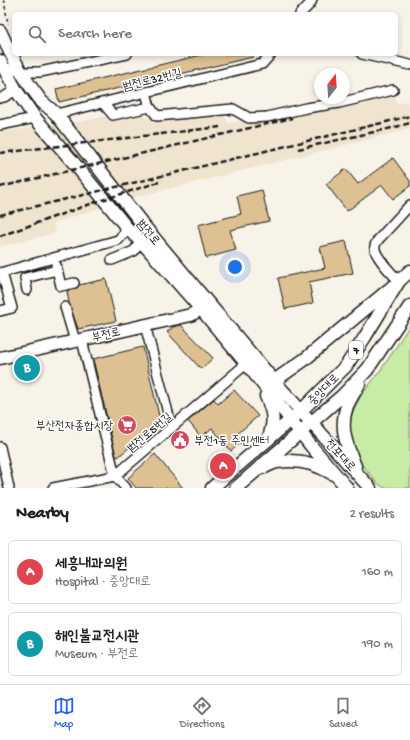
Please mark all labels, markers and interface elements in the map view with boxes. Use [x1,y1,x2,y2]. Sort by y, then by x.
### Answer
search box [12,12,398,56]
icon: search [26,23,48,45]
text: Search here [58,25,132,43]
street label: 범전로32번길 [121,67,184,95]
north arrow [314,68,350,104]
street label: 범전로 [133,218,162,249]
your location [225,257,245,277]
street label: 부전로 [91,326,122,346]
road number: 7 [349,341,363,359]
pin: B [14,353,40,383]
street label: 중앙대로 [306,372,343,409]
street label: 범전로5번길 [125,410,176,456]
supermarket icon: 부산전자종합시장 [116,414,138,436]
place label: 부산전자종합시장 [36,420,113,434]
public building icon: 부전1동 주민센터 [169,429,191,451]
place label: 부전1동 주민센터 [194,435,269,449]
street label: 전포대로 [321,437,358,475]
pin: A [210,451,236,481]
text: Nearby [16,504,69,524]
text: 2 results [349,507,394,522]
text: 세흥내과의원 [55,556,127,574]
text: A [26,565,34,580]
text: 160 m [361,565,393,580]
text: Hospital · 중앙대로 [55,575,151,590]
text: 해인불교전시관 [55,628,140,646]
text: B [27,637,33,652]
text: 190 m [362,637,393,652]
text: Museum · 부전로 [55,647,139,662]
tab: Map [53,695,75,731]
tab: Directions [180,695,224,731]
tab: Saved [329,695,357,731]

